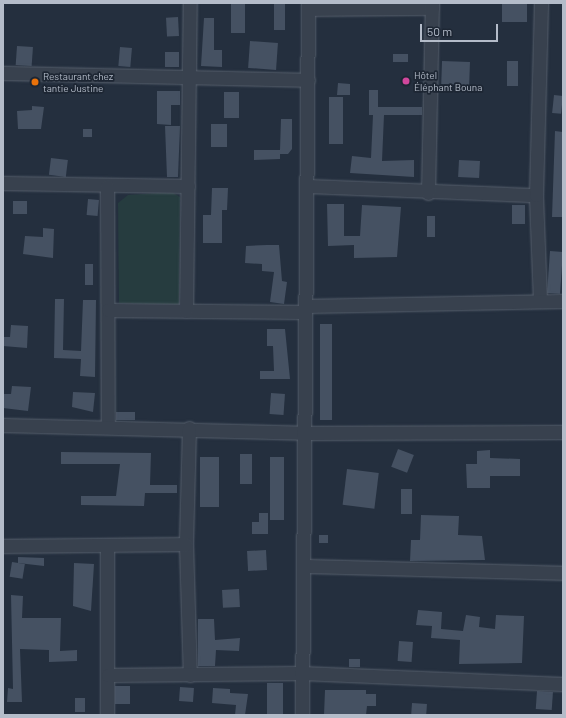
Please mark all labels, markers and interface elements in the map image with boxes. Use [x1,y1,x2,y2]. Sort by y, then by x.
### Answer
scale bar [422,16,500,42]
text: 50 m [427,24,452,38]
place label: Hôtel Éléphant Bouna [414,69,482,92]
place label: Restaurant chez tantie Justine [43,70,113,94]
marker: Hôtel Éléphant Bouna [401,76,411,86]
marker: Restaurant chez tantie Justine [30,77,40,87]

